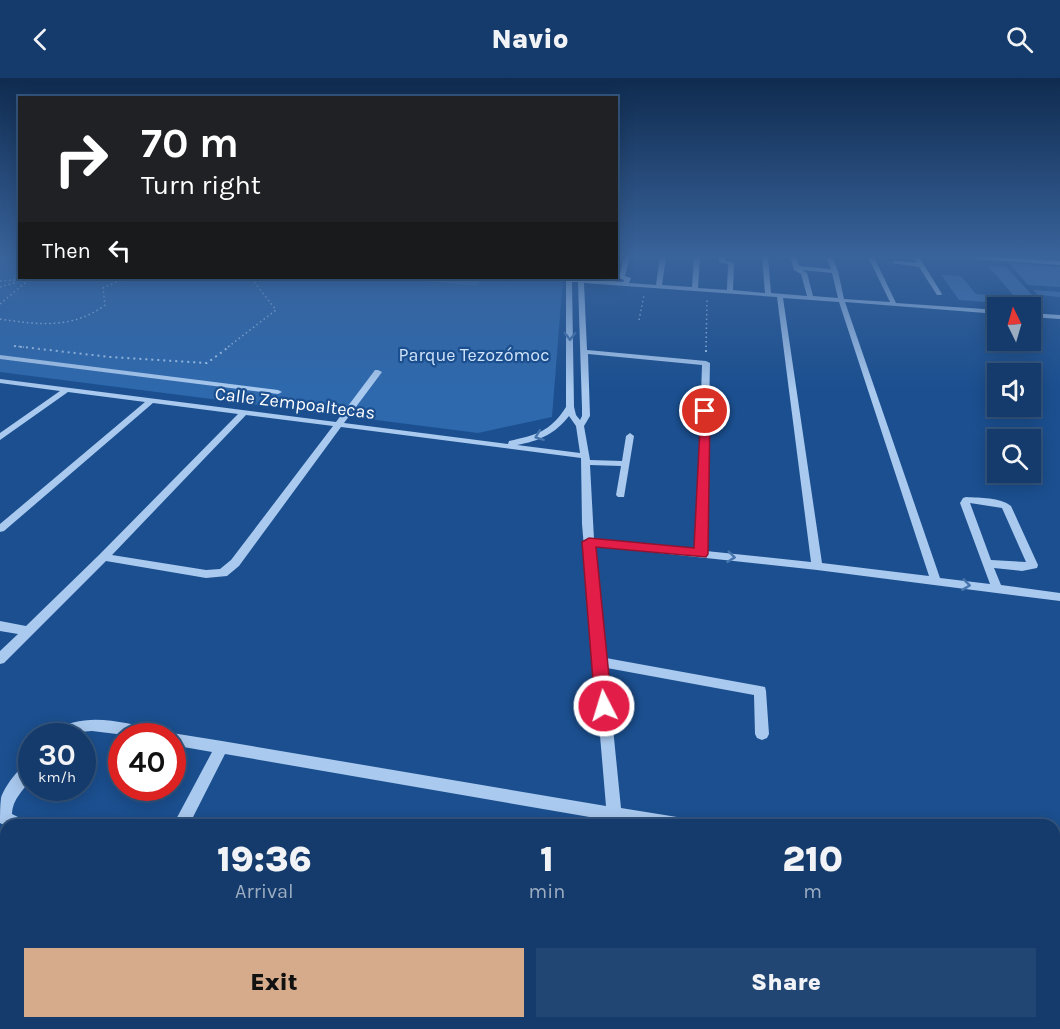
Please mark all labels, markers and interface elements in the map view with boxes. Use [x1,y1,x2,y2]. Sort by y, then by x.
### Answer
icon: back [24,23,57,56]
text: Navio [491,23,569,55]
icon: search [1003,23,1036,56]
text: 70 m [141,118,239,168]
icon: right [42,120,120,198]
text: Turn right [141,169,261,201]
icon: left [103,234,136,267]
text: Then [42,238,91,264]
north arrow [987,297,1041,351]
map controls [987,297,1041,483]
one-way arrow [564,331,576,340]
park label: Parque Tezozómoc [399,344,549,366]
button: sound [987,363,1041,417]
street label: Calle Zempoaltecas [214,382,376,424]
pin [679,385,730,436]
icon: arrive [688,394,721,427]
one-way arrow [535,429,546,441]
button: search [987,429,1041,483]
one-way arrow [726,550,735,563]
one-way arrow [961,578,971,591]
position arrow [572,674,636,738]
speed limit sign: 40 [108,723,186,801]
text: 30 [38,737,76,773]
text: km/h [38,768,76,786]
text: 19:36 [217,838,312,880]
text: 1 [540,838,554,880]
text: 210 [782,838,843,880]
text: Arrival [235,880,294,903]
text: min [529,880,565,903]
text: m [803,880,822,903]
button: Exit [24,948,524,1017]
button: Share [536,948,1036,1017]

